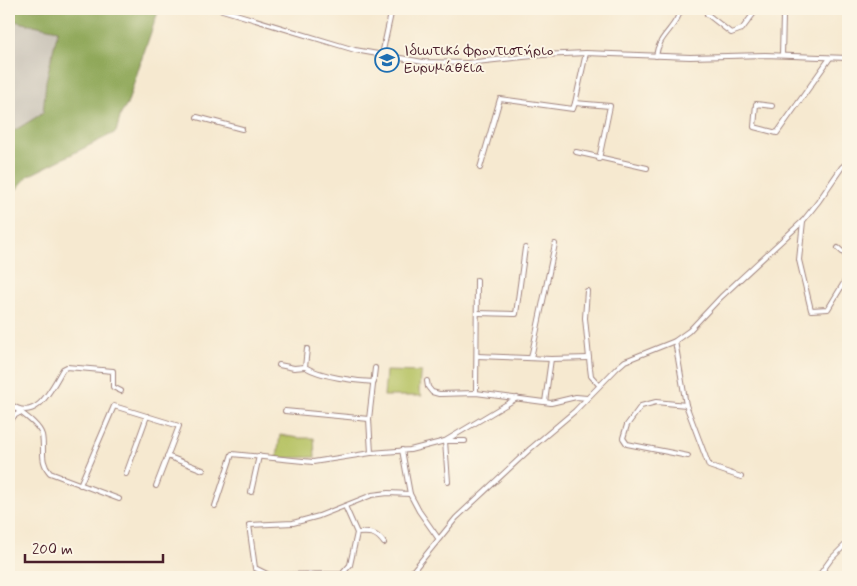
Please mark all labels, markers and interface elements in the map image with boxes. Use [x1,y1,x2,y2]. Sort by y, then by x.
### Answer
place label: Ιδιωτικό Φροντιστήριο Ευρυμάθεια [404,41,554,78]
school or university icon: Ιδιωτικό Φροντιστήριο Ευρυμάθεια [374,47,400,73]
scale bar [25,531,162,563]
text: 200 m [32,540,73,560]

